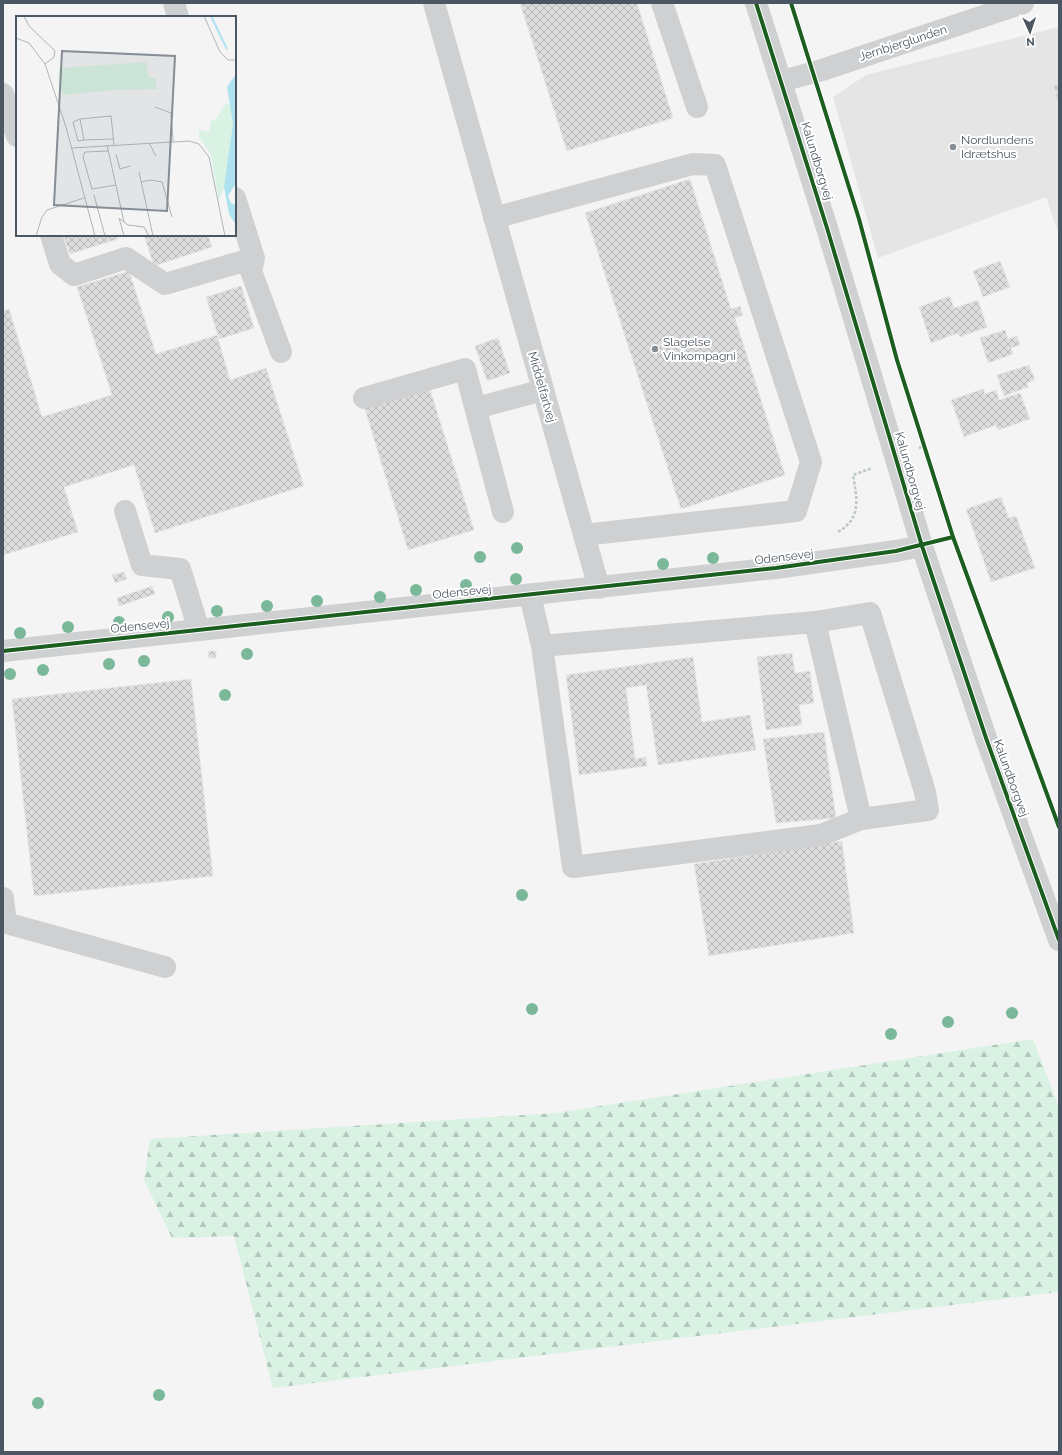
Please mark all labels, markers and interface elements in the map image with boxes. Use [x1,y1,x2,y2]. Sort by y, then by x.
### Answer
north arrow [1010,12,1050,52]
inset map [16,16,236,236]
street label: Jernbjerglunden [857,22,949,64]
text: N [1026,35,1035,48]
street label: Kalundborgvej [798,120,836,202]
place label: Nordlundens Idrætshus [961,133,1034,161]
marker: Nordlundens Idrætshus [948,142,958,152]
place label: Slagelse Vinkompagni [663,335,736,363]
marker: Slagelse Vinkompagni [650,344,660,354]
street label: Middelfartvej [525,350,559,424]
street label: Kalundborgvej [892,430,928,512]
street label: Odensevej [754,546,814,568]
street label: Odensevej [432,582,492,602]
street label: Odensevej [110,616,170,636]
street label: Kalundborgvej [991,738,1031,818]

